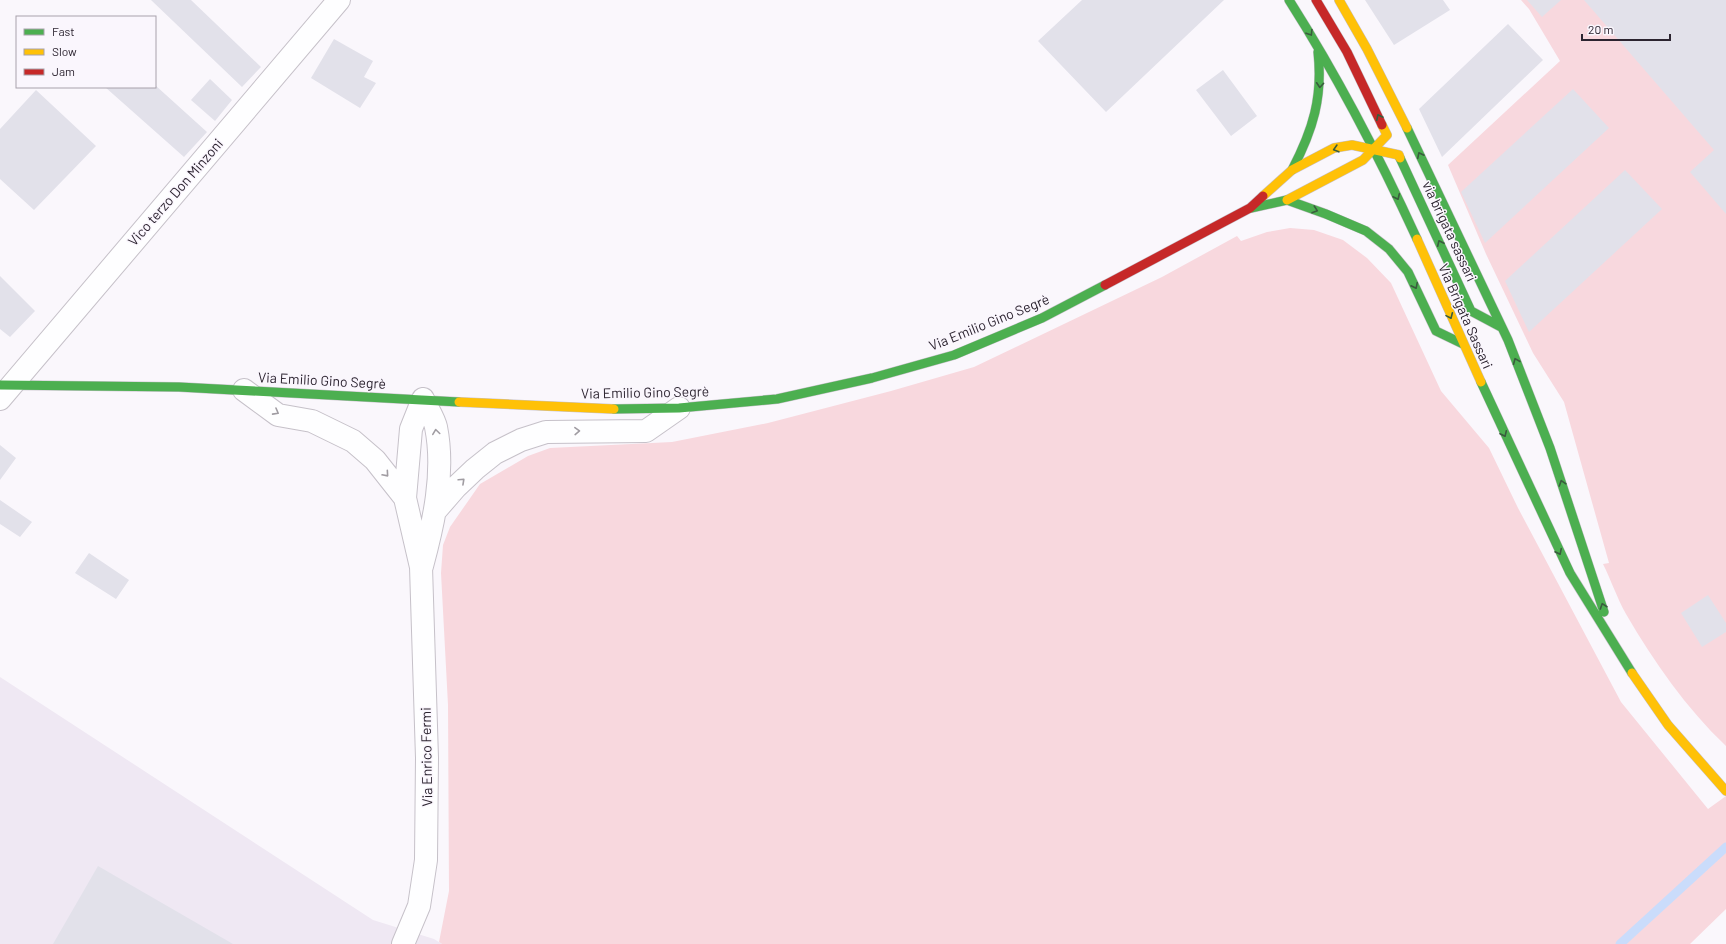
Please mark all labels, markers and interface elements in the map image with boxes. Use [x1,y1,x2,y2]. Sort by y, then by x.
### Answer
legend [16,16,156,88]
scale bar [1582,16,1670,42]
text: 20 m [1588,22,1614,36]
text: Fast [52,24,75,38]
one-way arrow [1305,29,1313,36]
text: Slow [52,44,77,58]
text: Jam [52,64,75,78]
one-way arrow [1315,82,1324,88]
one-way arrow [1376,114,1384,122]
street label: Vico terzo Don Minzoni [124,135,226,249]
one-way arrow [1333,144,1339,152]
one-way arrow [1417,151,1424,159]
street label: via brigata sassari [1419,178,1481,284]
one-way arrow [1392,193,1400,201]
one-way arrow [1311,205,1318,213]
one-way arrow [1437,239,1445,247]
street label: Via Brigata Sassari [1435,261,1497,371]
one-way arrow [1410,282,1418,289]
street label: Via Emilio Gino Segrè [926,290,1052,354]
one-way arrow [1446,312,1454,319]
one-way arrow [1513,358,1521,366]
street label: Via Emilio Gino Segrè [258,368,386,392]
street label: Via Emilio Gino Segrè [581,382,709,402]
one-way arrow [272,407,279,415]
one-way arrow [574,427,580,435]
one-way arrow [432,429,441,435]
one-way arrow [1499,430,1507,437]
one-way arrow [382,469,389,476]
one-way arrow [457,479,465,486]
one-way arrow [1558,480,1567,487]
one-way arrow [1555,547,1562,555]
one-way arrow [1599,603,1607,610]
street label: Via Enrico Fermi [417,707,435,807]

